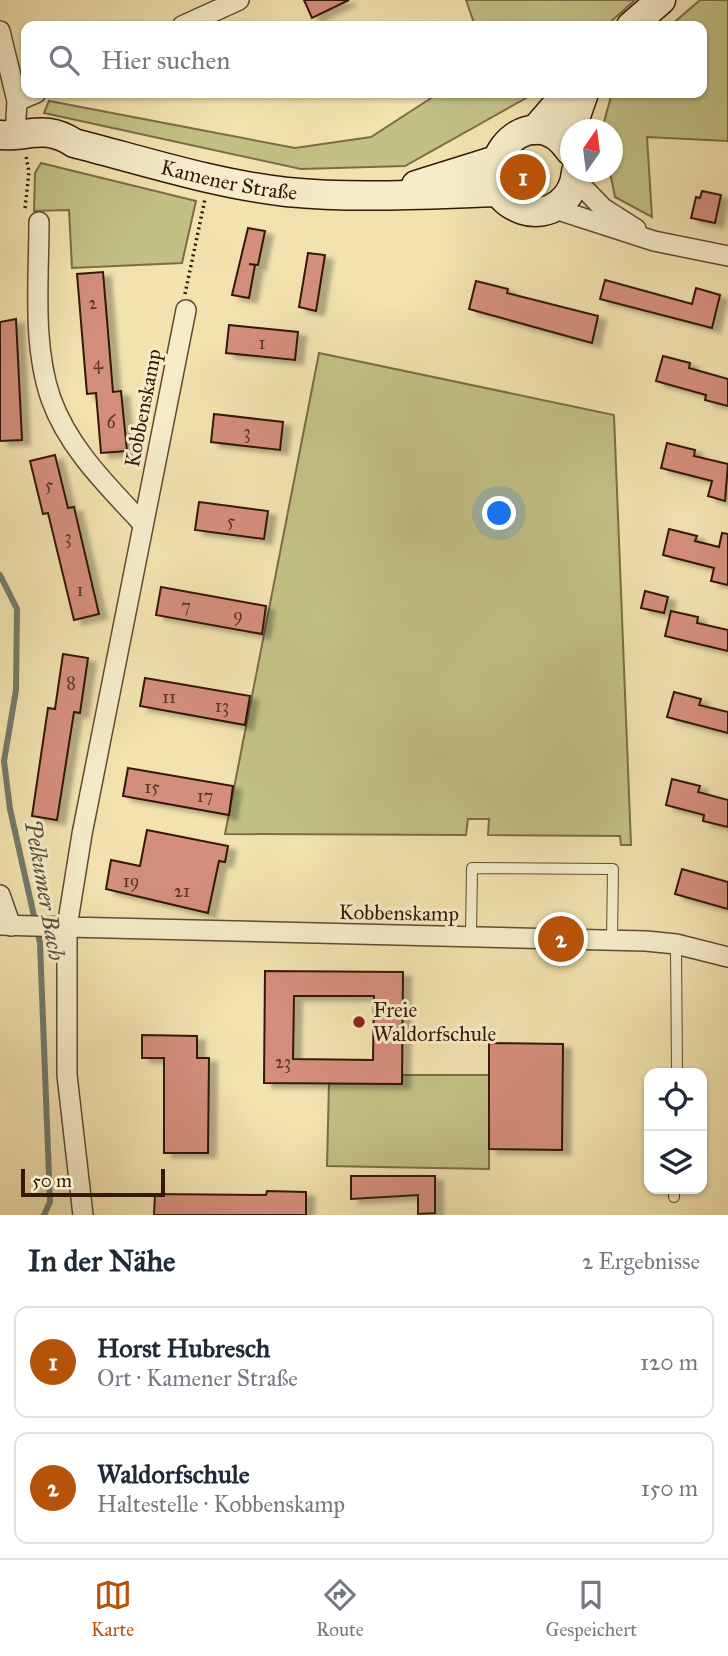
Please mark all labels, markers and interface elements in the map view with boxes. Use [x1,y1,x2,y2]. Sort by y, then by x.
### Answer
search box [21,21,707,98]
icon: search [45,41,83,79]
text: Hier suchen [101,44,230,76]
north arrow [560,119,623,182]
pin: 1 [500,151,546,203]
street label: Kamener Straße [158,154,299,206]
house number: 2 [89,292,98,314]
house number: 1 [258,332,266,354]
street label: Kobbenskamp [119,347,167,469]
house number: 4 [93,352,104,374]
house number: 6 [106,411,116,433]
house number: 3 [243,421,251,443]
house number: 5 [45,474,54,496]
your location [482,496,516,530]
house number: 5 [227,510,236,532]
house number: 3 [64,526,72,548]
house number: 1 [76,579,84,601]
house number: 7 [181,595,191,617]
house number: 9 [233,604,243,626]
house number: 8 [66,672,76,694]
house number: 11 [162,686,176,708]
house number: 13 [215,695,229,717]
house number: 15 [144,776,160,798]
house number: 17 [197,785,213,807]
water label: Pelkumer Bach [19,818,71,962]
house number: 19 [123,870,139,892]
house number: 21 [174,880,190,902]
street label: Kobbenskamp [339,899,459,927]
pin: 2 [538,913,584,965]
place label: Freie Waldorfschule [373,997,496,1047]
marker: Freie Waldorfschule [351,1014,367,1030]
house number: 23 [275,1051,291,1073]
map controls [644,1068,707,1194]
button: locate [644,1068,707,1131]
button: layers [644,1131,707,1194]
scale bar [21,1166,164,1198]
text: 50 m [32,1169,72,1192]
text: In der Nähe [28,1243,176,1279]
text: 2 Ergebnisse [582,1247,700,1275]
text: Horst Hubresch [97,1332,270,1364]
text: 1 [48,1348,58,1376]
text: 120 m [640,1348,698,1376]
text: Ort · Kamener Straße [97,1364,298,1392]
text: Waldorfschule [97,1458,250,1490]
text: 2 [47,1474,59,1502]
text: 150 m [641,1474,698,1502]
text: Haltestelle · Kobbenskamp [97,1490,345,1518]
tab: Karte [91,1576,134,1641]
tab: Route [316,1576,364,1641]
tab: Gespeichert [546,1576,637,1641]

